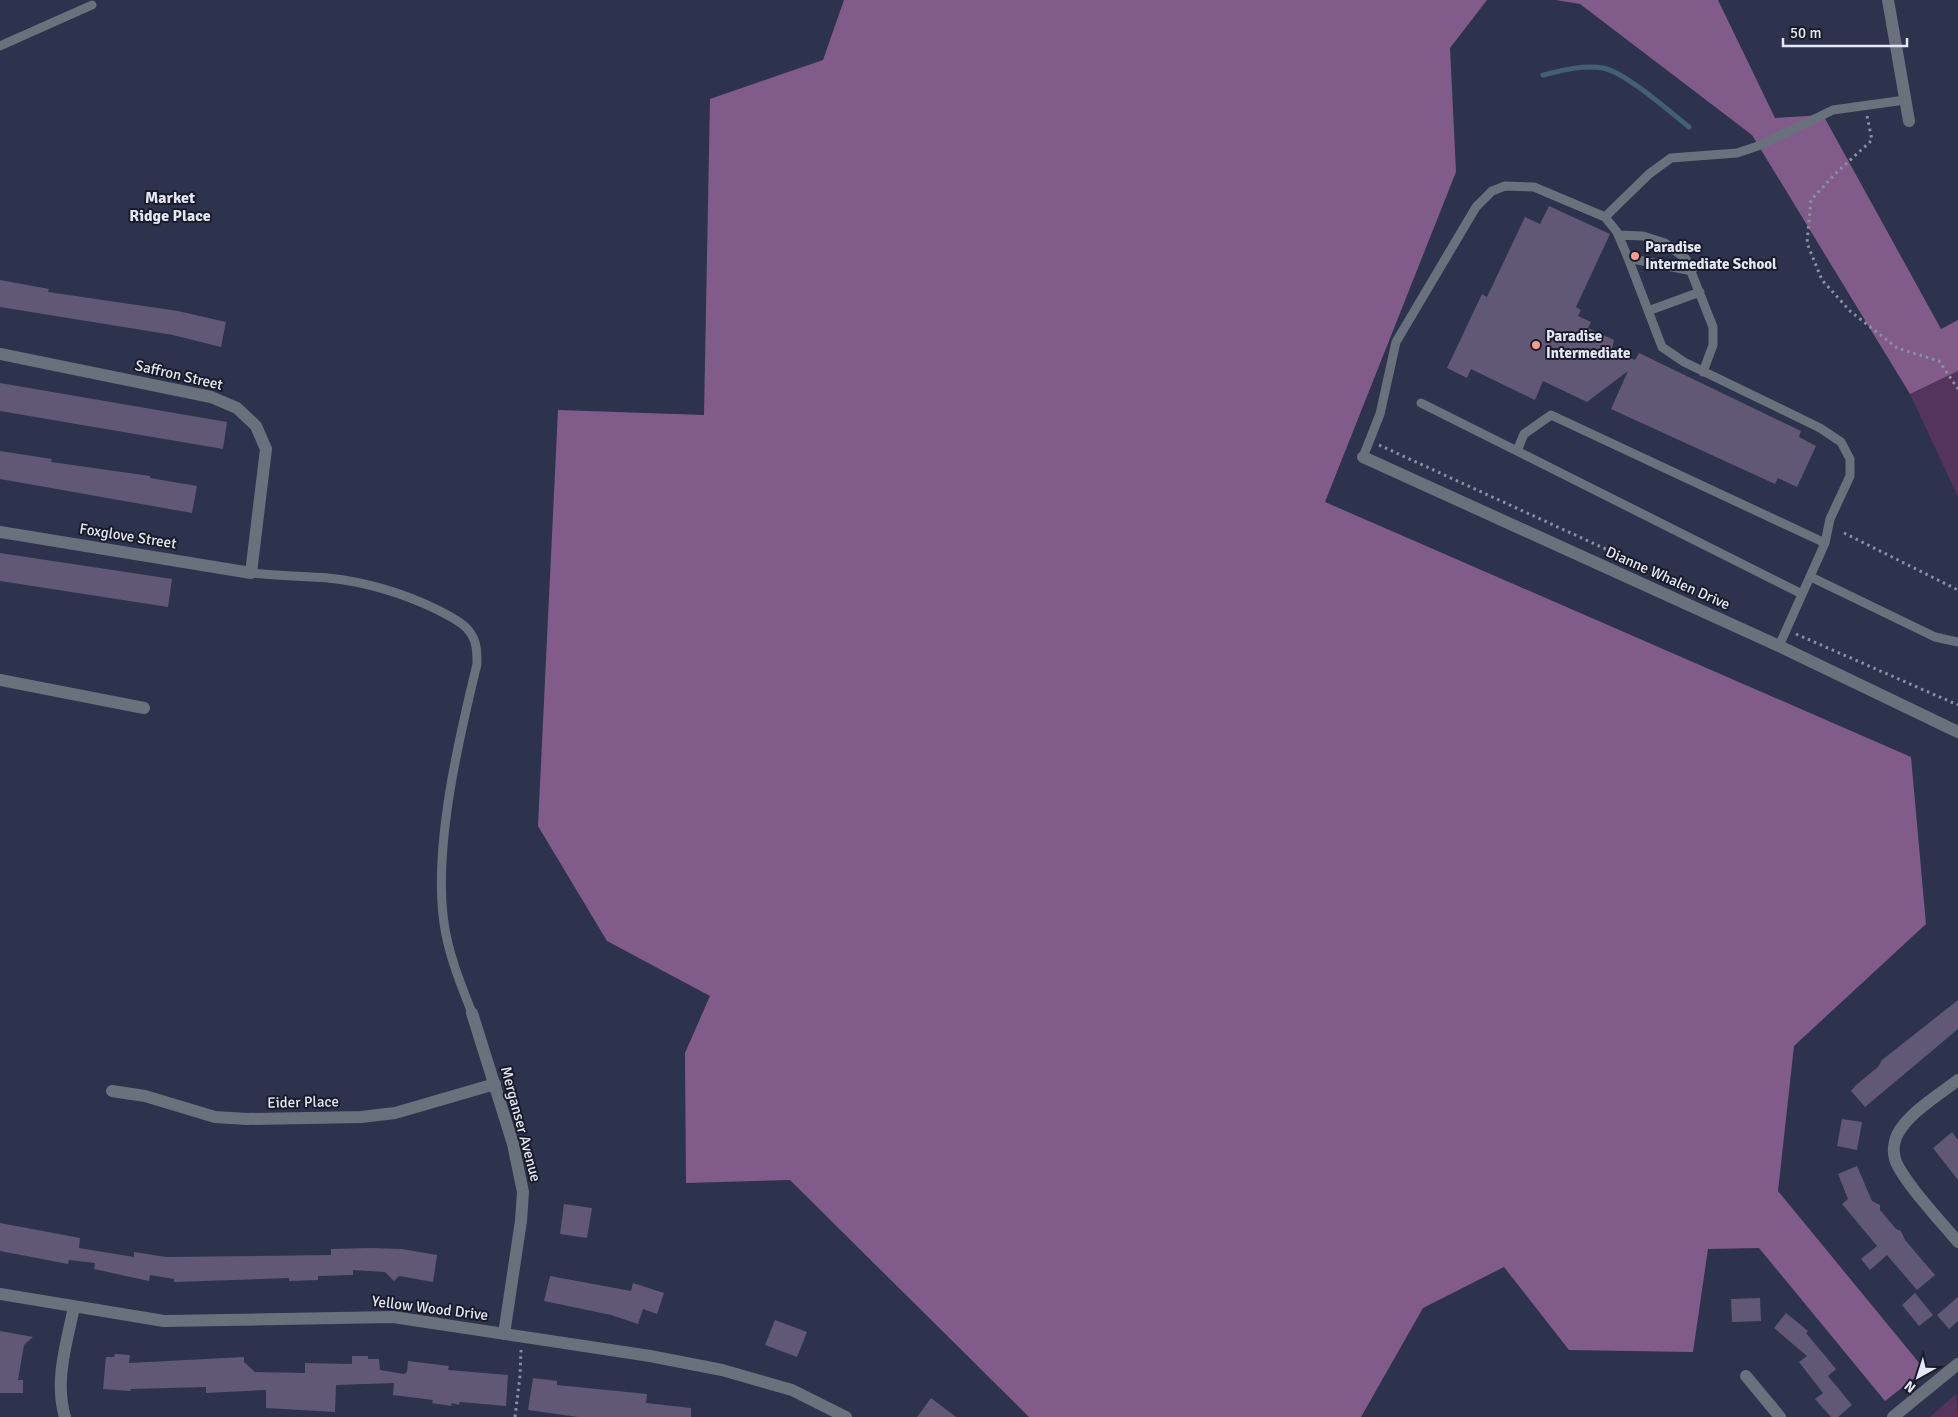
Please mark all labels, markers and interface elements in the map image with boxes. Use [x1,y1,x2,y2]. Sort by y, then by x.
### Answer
scale bar [1783,15,1907,47]
text: 50 m [1790,24,1821,42]
district label: Market Ridge Place [129,188,211,226]
place label: Paradise Intermediate School [1645,238,1777,273]
marker: Paradise Intermediate School [1629,250,1641,262]
place label: Paradise Intermediate [1546,327,1631,362]
marker: Paradise Intermediate [1530,339,1542,351]
street label: Saffron Street [133,356,225,394]
street label: Foxglove Street [78,519,178,553]
street label: Dianne Whalen Drive [1603,543,1733,613]
street label: Merganser Avenue [497,1064,545,1184]
street label: Eider Place [267,1092,339,1112]
street label: Yellow Wood Drive [371,1292,489,1324]
north arrow [1893,1352,1943,1402]
text: N [1901,1377,1919,1396]

